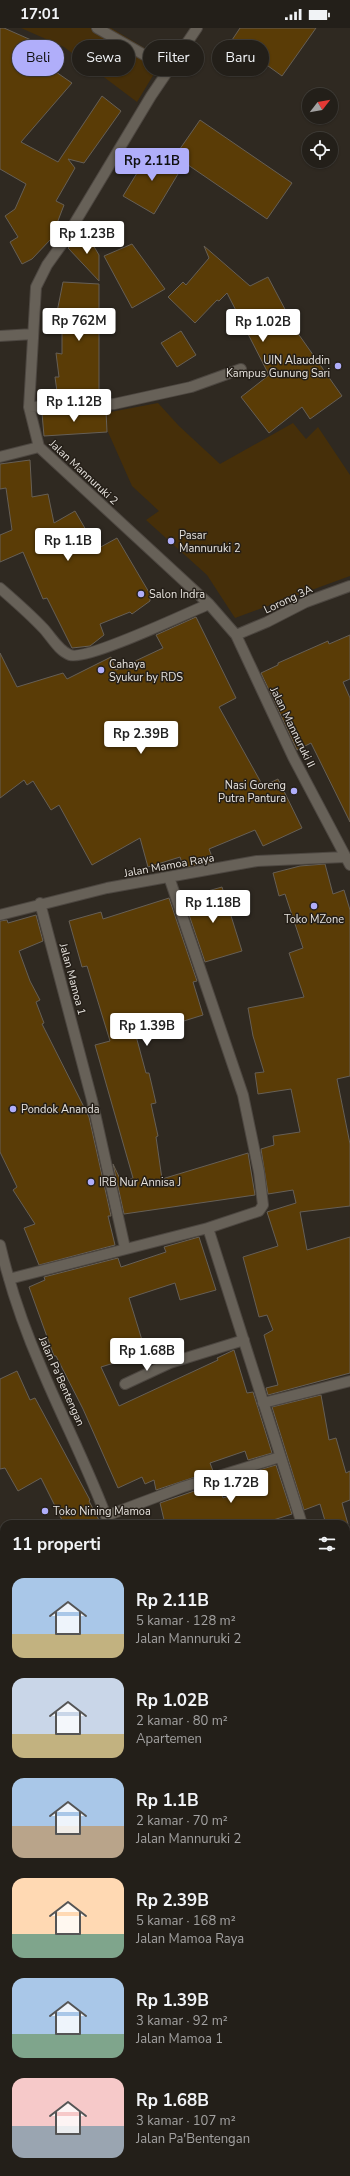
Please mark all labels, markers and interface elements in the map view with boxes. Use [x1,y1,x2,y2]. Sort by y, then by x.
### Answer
text: 17:01 [20,4,60,24]
chip: Beli [12,40,64,76]
chip: Sewa [72,40,135,76]
chip: Filter [143,40,204,76]
chip: Baru [212,40,269,76]
north arrow [302,88,338,124]
map controls [302,88,338,168]
button: locate [302,132,338,168]
pin: Rp 2.11B [111,148,193,182]
text: Rp 2.11B [124,152,180,170]
pin: Rp 1.23B [46,221,128,255]
text: Rp 1.23B [59,225,115,243]
pin: Rp 762M [42,308,116,342]
pin: Rp 1.02B [222,309,304,343]
text: Rp 762M [52,312,106,330]
text: Rp 1.02B [235,313,291,331]
place label: UIN Alauddin Kampus Gunung Sari [226,353,330,381]
marker: UIN Alauddin Kampus Gunung Sari [333,361,343,371]
pin: Rp 1.12B [33,389,115,423]
text: Rp 1.12B [46,393,102,411]
street label: Jalan Mannuruki 2 [45,436,121,508]
pin: Rp 1.1B [31,528,105,562]
place label: Pasar Mannuruki 2 [179,528,241,556]
text: Rp 1.1B [44,532,92,550]
marker: Pasar Mannuruki 2 [166,536,176,546]
street label: Lorong 3A [261,582,315,617]
place label: Salon Indra [149,587,205,602]
marker: Salon Indra [136,589,146,599]
place label: Cahaya Syukur by RDS [109,657,183,685]
marker: Cahaya Syukur by RDS [96,665,106,675]
street label: Jalan Mannuruki II [266,683,319,770]
pin: Rp 2.39B [100,721,182,755]
text: Rp 2.39B [113,725,169,743]
place label: Nasi Goreng Putra Pantura [218,778,286,806]
marker: Nasi Goreng Putra Pantura [289,786,299,796]
street label: Jalan Mamoa Raya [122,850,216,881]
pin: Rp 1.18B [172,890,254,924]
text: Rp 1.18B [185,894,241,912]
marker: Toko MZone [309,901,319,911]
place label: Toko MZone [284,912,344,927]
street label: Jalan Mamoa 1 [55,941,89,1017]
pin: Rp 1.39B [106,1013,188,1047]
text: Rp 1.39B [119,1017,175,1035]
place label: Pondok Ananda [21,1102,100,1117]
marker: Pondok Ananda [8,1104,18,1114]
place label: IRB Nur Annisa J [99,1175,181,1190]
marker: IRB Nur Annisa J [86,1177,96,1187]
street label: Jalan Pa'Bentengan [35,1333,88,1428]
pin: Rp 1.68B [106,1338,188,1372]
text: Rp 1.68B [119,1342,175,1360]
pin: Rp 1.72B [190,1470,272,1504]
text: Rp 1.72B [203,1474,259,1492]
place label: Toko Nining Mamoa [53,1504,151,1519]
marker: Toko Nining Mamoa [40,1506,50,1516]
text: 11 properti [12,1533,101,1556]
icon: filters [316,1533,338,1555]
text: Rp 2.11B [136,1589,209,1612]
icon: home [44,1594,92,1642]
text: 5 kamar · 128 m² [136,1612,236,1630]
text: Jalan Mannuruki 2 [136,1630,241,1648]
text: Rp 1.02B [136,1689,209,1712]
icon: home [44,1694,92,1742]
text: 2 kamar · 80 m² [136,1712,228,1730]
text: Apartemen [136,1730,202,1748]
text: Rp 1.1B [136,1789,199,1812]
icon: home [44,1794,92,1842]
text: 2 kamar · 70 m² [136,1812,228,1830]
text: Jalan Mannuruki 2 [136,1830,241,1848]
text: Rp 2.39B [136,1889,209,1912]
icon: home [44,1894,92,1942]
text: 5 kamar · 168 m² [136,1912,236,1930]
text: Jalan Mamoa Raya [136,1930,244,1948]
text: Rp 1.39B [136,1989,209,2012]
icon: home [44,1994,92,2042]
text: 3 kamar · 92 m² [136,2012,228,2030]
text: Jalan Mamoa 1 [136,2030,223,2048]
text: Rp 1.68B [136,2089,209,2112]
icon: home [44,2094,92,2142]
text: 3 kamar · 107 m² [136,2112,236,2130]
text: Jalan Pa'Bentengan [136,2130,250,2148]

